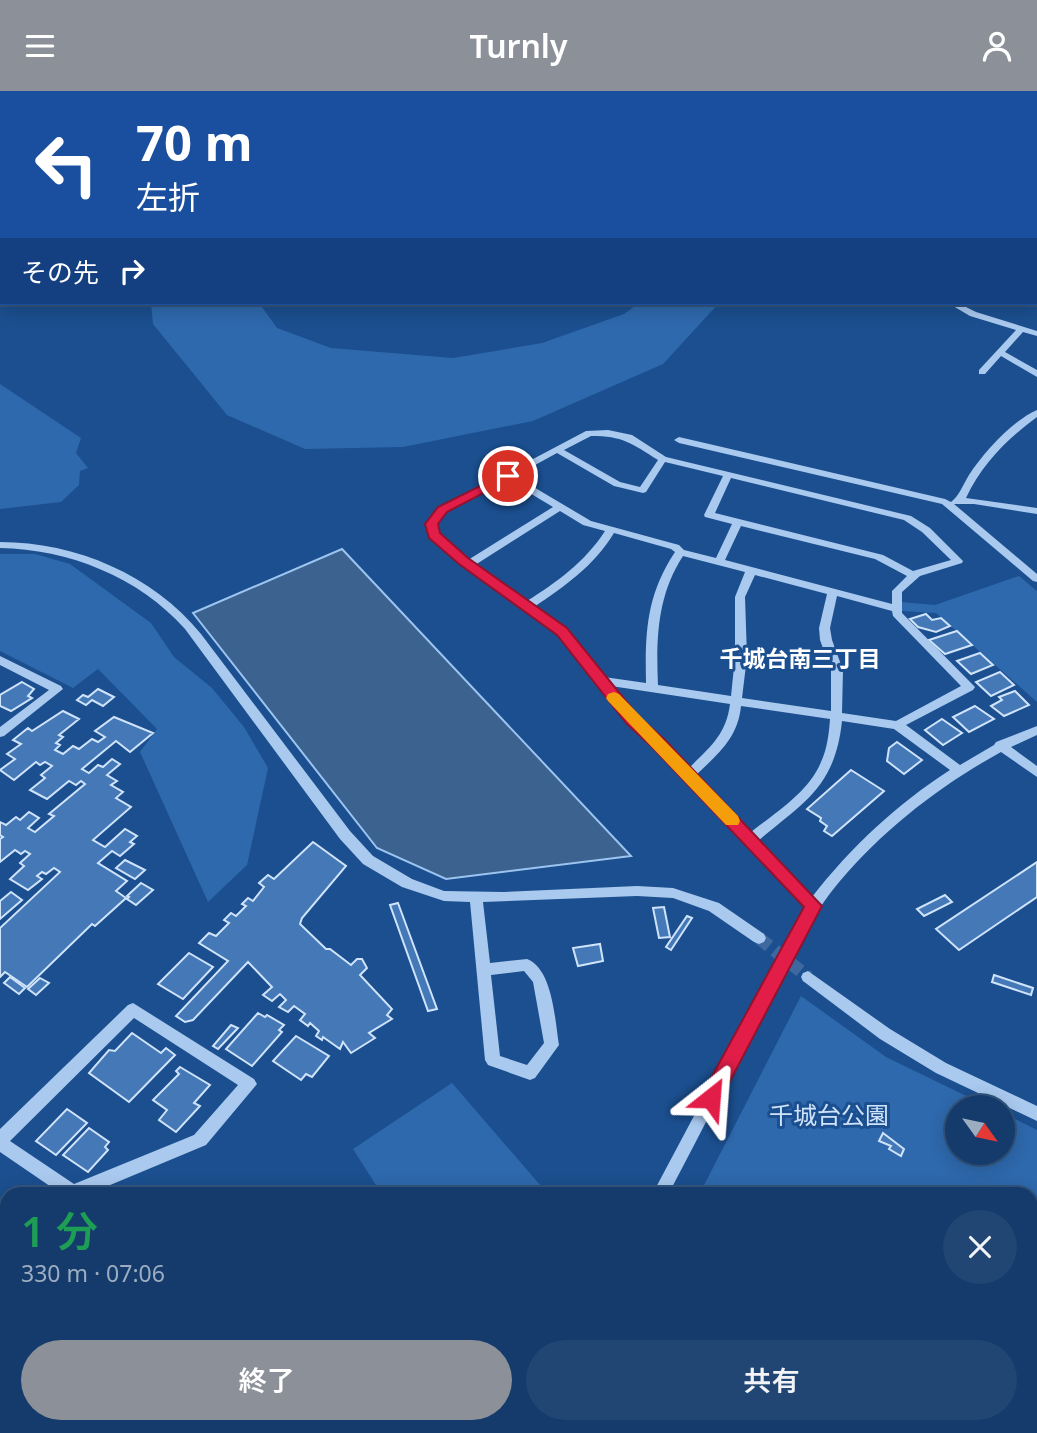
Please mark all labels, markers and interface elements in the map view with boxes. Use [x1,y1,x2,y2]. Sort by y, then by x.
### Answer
text: Turnly [470,24,567,67]
icon: menu [21,27,59,65]
icon: person [978,27,1016,65]
text: 70 m [136,109,253,175]
icon: left [21,119,112,210]
text: 左折 [136,175,200,218]
icon: right [113,252,151,290]
text: その先 [21,254,99,290]
pin [478,446,538,506]
icon: arrive [489,457,527,495]
district label: 千城台南三丁目 [720,642,881,674]
position arrow [674,1061,748,1135]
north arrow [945,1095,1015,1165]
map controls [945,1095,1015,1165]
park label: 千城台公園 [769,1098,889,1131]
text: 1 分 [21,1202,98,1259]
button: close [943,1210,1017,1284]
text: 330 m · 07:06 [21,1257,165,1289]
button: 終了 [21,1340,512,1420]
button: 共有 [526,1340,1017,1420]

